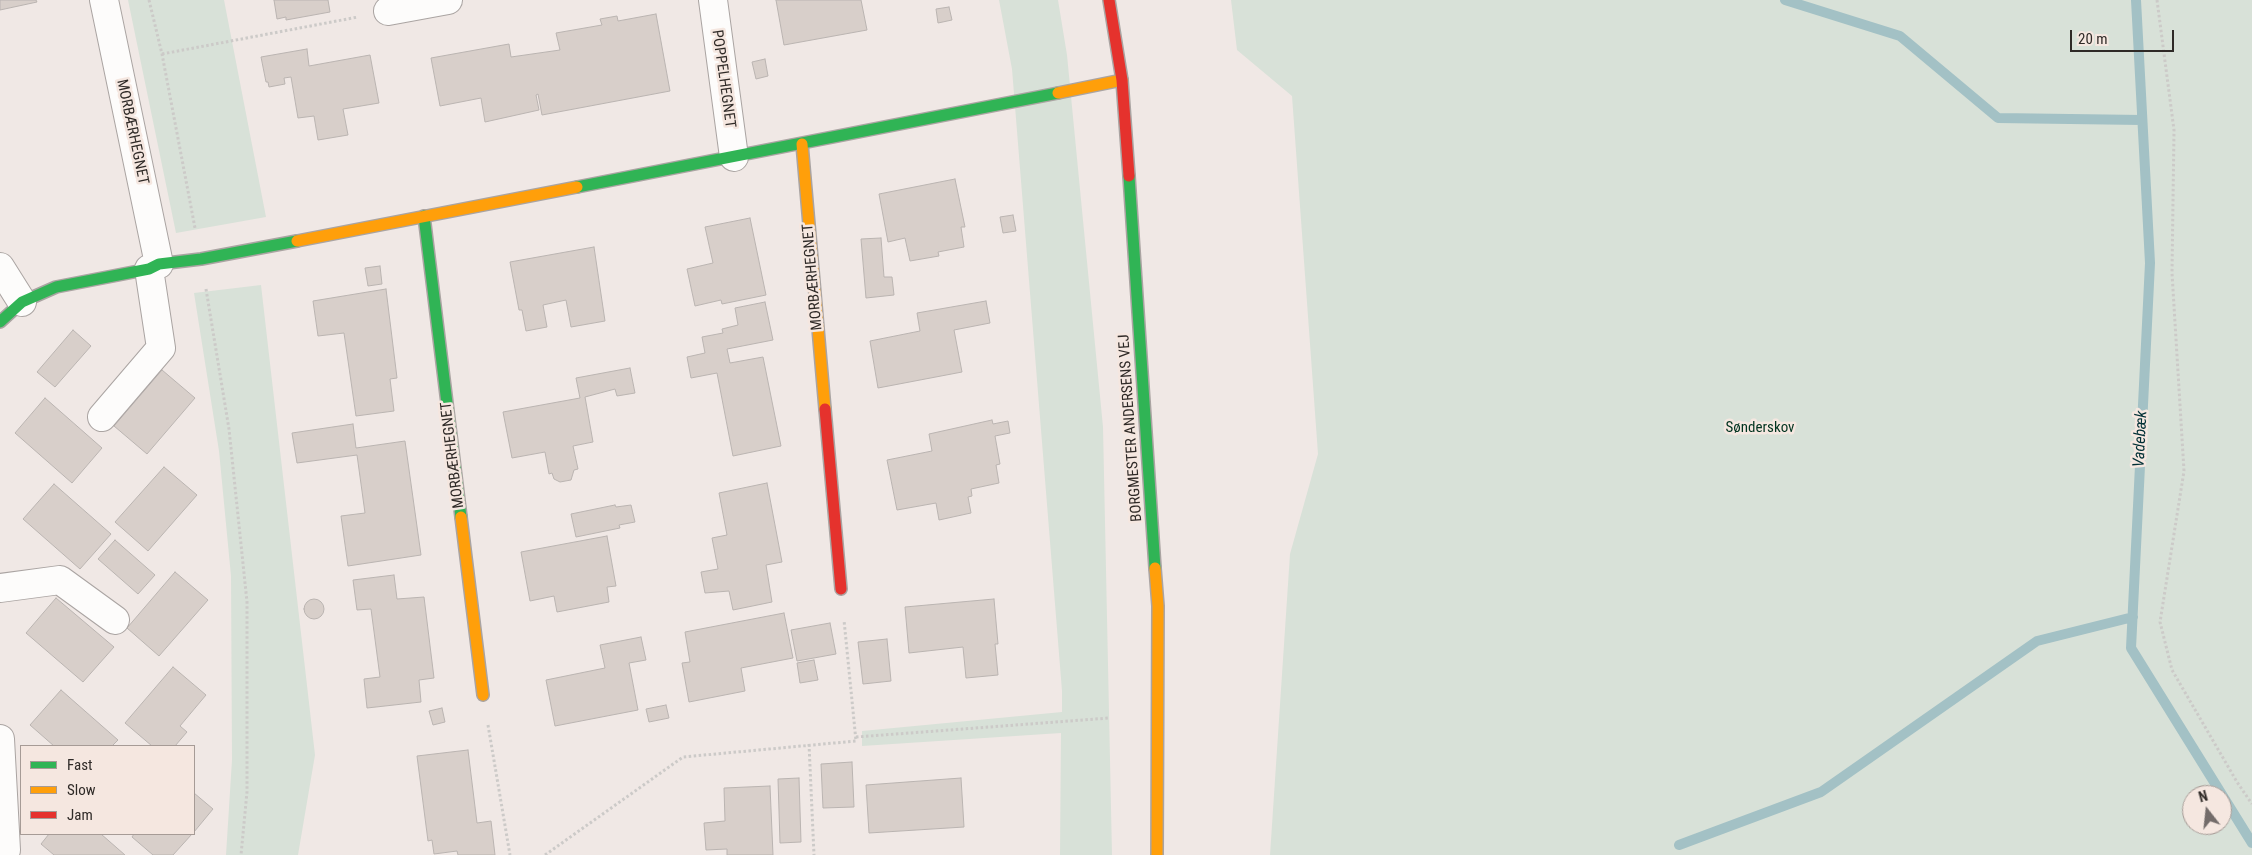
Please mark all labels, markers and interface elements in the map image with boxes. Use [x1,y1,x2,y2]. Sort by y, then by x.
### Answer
scale bar [2072,20,2176,52]
street label: POPPELHEGNET [707,29,739,129]
text: 20 m [2078,30,2108,48]
street label: MORBÆRHEGNET [112,78,152,186]
street label: MORBÆRHEGNET [799,223,827,331]
street label: BORGMESTER ANDERSENS VEJ [1115,334,1147,522]
street label: MORBÆRHEGNET [438,401,468,509]
water label: Vadebæk [2130,410,2152,468]
park label: Sønderskov [1725,419,1795,437]
legend [20,745,195,835]
text: Fast [67,756,92,774]
text: Slow [67,781,96,799]
north arrow [2182,785,2232,835]
text: N [2197,788,2209,805]
text: Jam [67,806,93,824]

